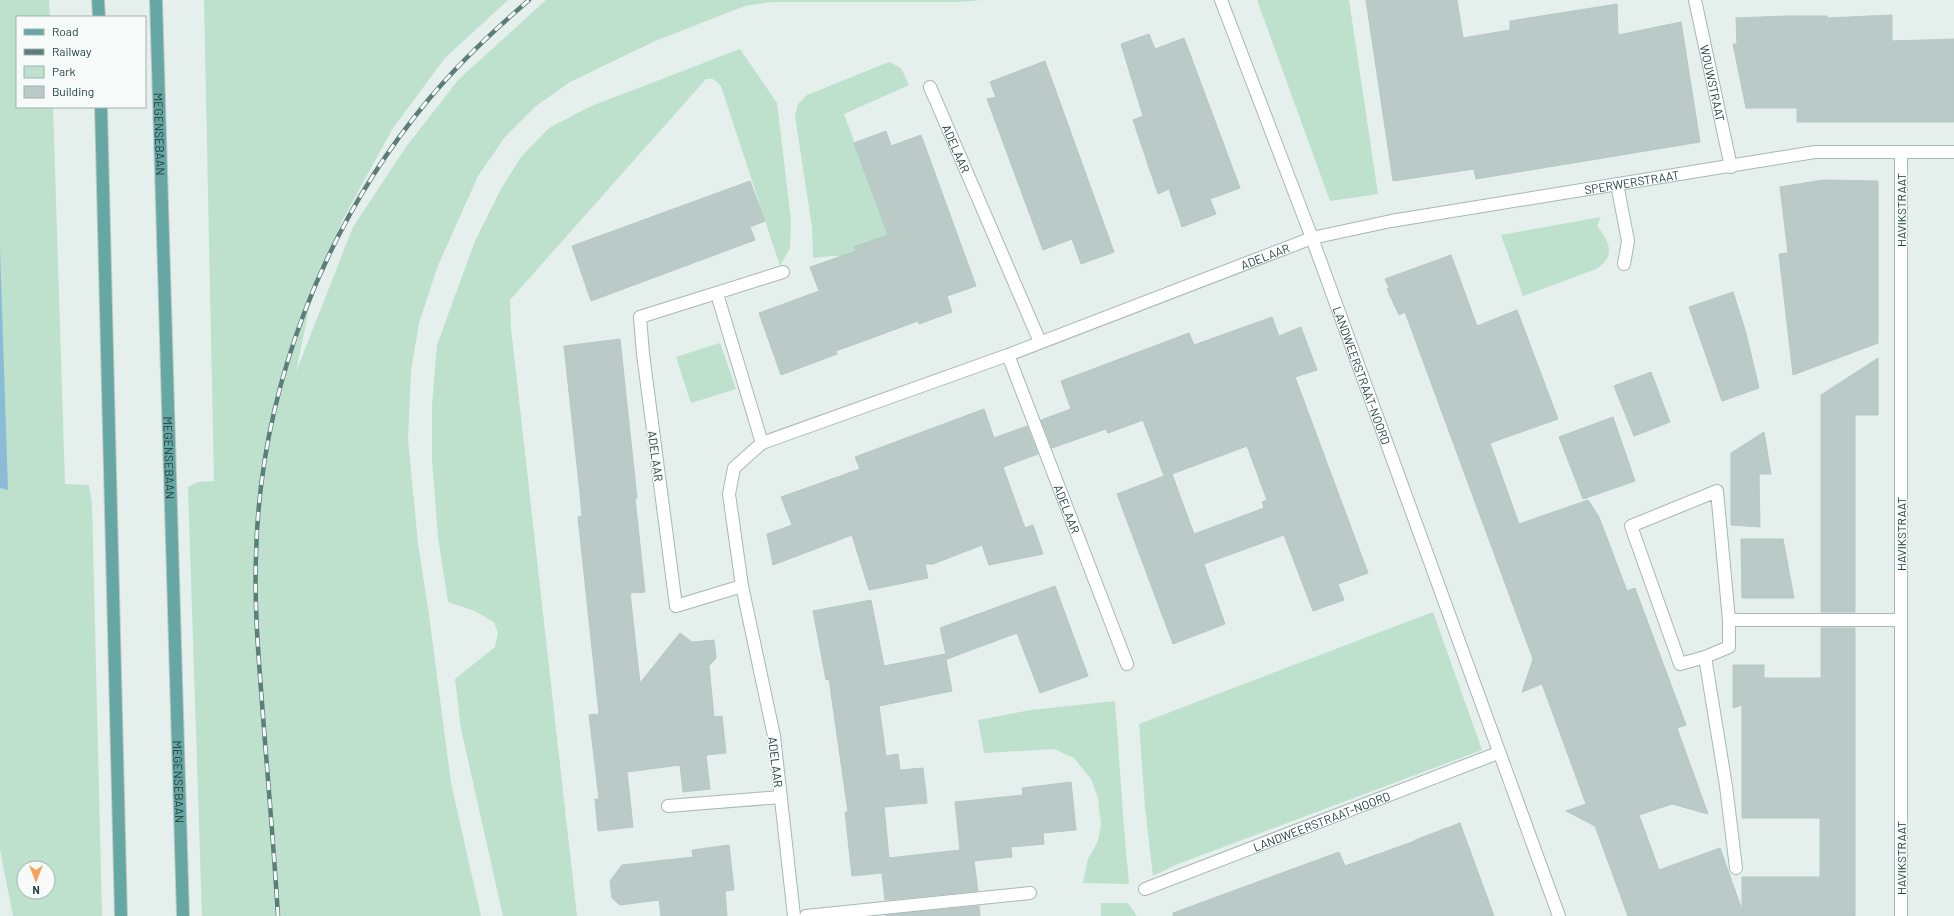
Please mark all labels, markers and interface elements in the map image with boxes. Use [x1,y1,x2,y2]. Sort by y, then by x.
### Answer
legend [16,16,146,108]
text: Road [52,24,79,38]
street label: WOUWSTRAAT [1698,43,1728,123]
text: Railway [52,44,92,58]
text: Park [52,64,76,78]
text: Building [52,84,94,98]
street label: MEGENSEBAAN [152,92,168,176]
street label: ADELAAR [940,122,973,175]
street label: SPERWERSTRAAT [1583,167,1680,196]
street label: HAVIKSTRAAT [1894,173,1908,247]
street label: ADELAAR [1239,240,1291,272]
street label: LANDWEERSTRAAT-NOORD [1331,304,1394,446]
street label: MEGENSEBAAN [161,416,178,499]
street label: ADELAAR [646,430,666,482]
street label: ADELAAR [1052,483,1083,535]
street label: HAVIKSTRAAT [1894,497,1908,571]
street label: ADELAAR [766,736,786,788]
street label: MEGENSEBAAN [171,740,187,823]
street label: LANDWEERSTRAAT-NOORD [1251,788,1392,854]
street label: HAVIKSTRAAT [1894,821,1908,895]
north arrow [16,860,56,900]
text: N [32,884,40,897]

